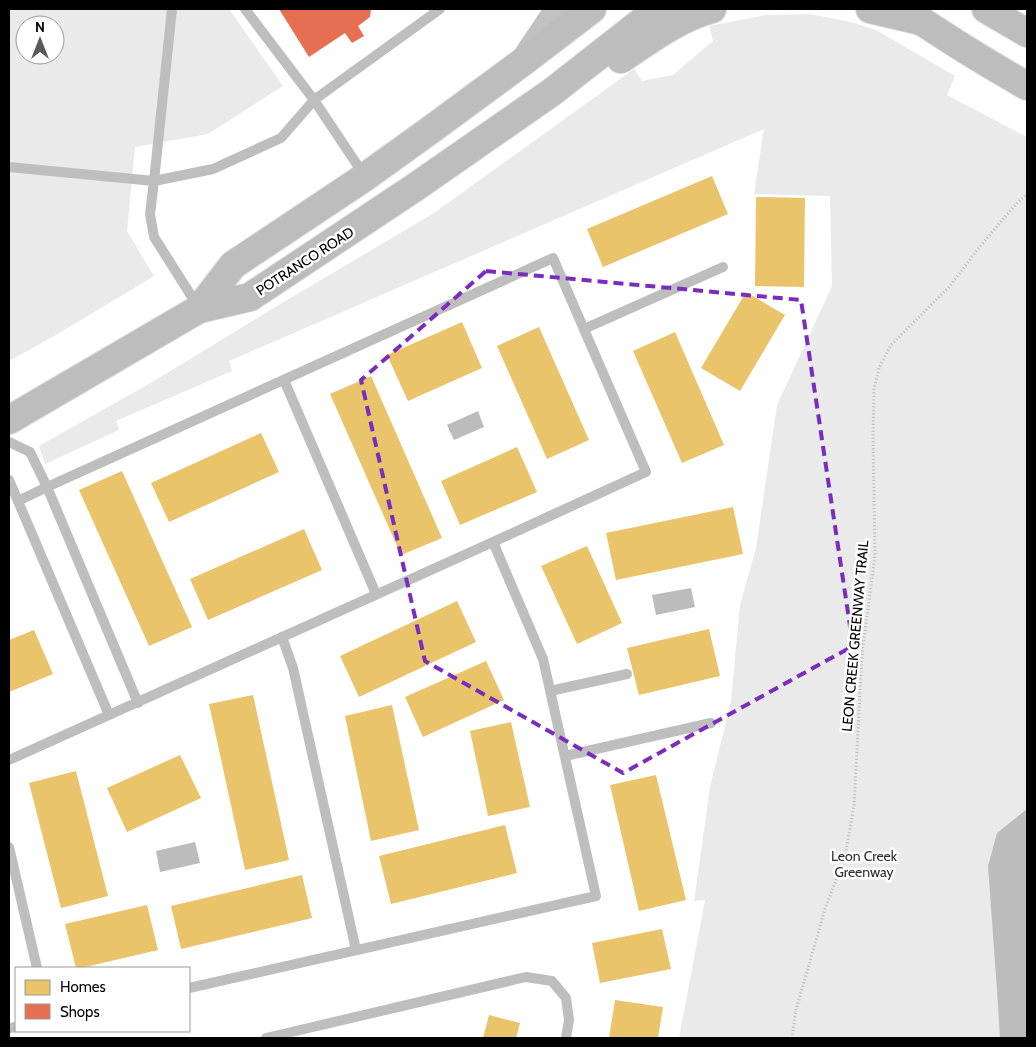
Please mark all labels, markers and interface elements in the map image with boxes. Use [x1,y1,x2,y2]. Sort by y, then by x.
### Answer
north arrow [15,15,65,65]
text: N [35,18,45,36]
street label: POTRANCO ROAD [253,223,357,299]
street label: LEON CREEK GREENWAY TRAIL [838,540,872,732]
park label: Leon Creek Greenway [831,847,898,881]
legend [15,967,190,1032]
text: Homes [60,978,106,996]
text: Shops [60,1003,100,1021]

